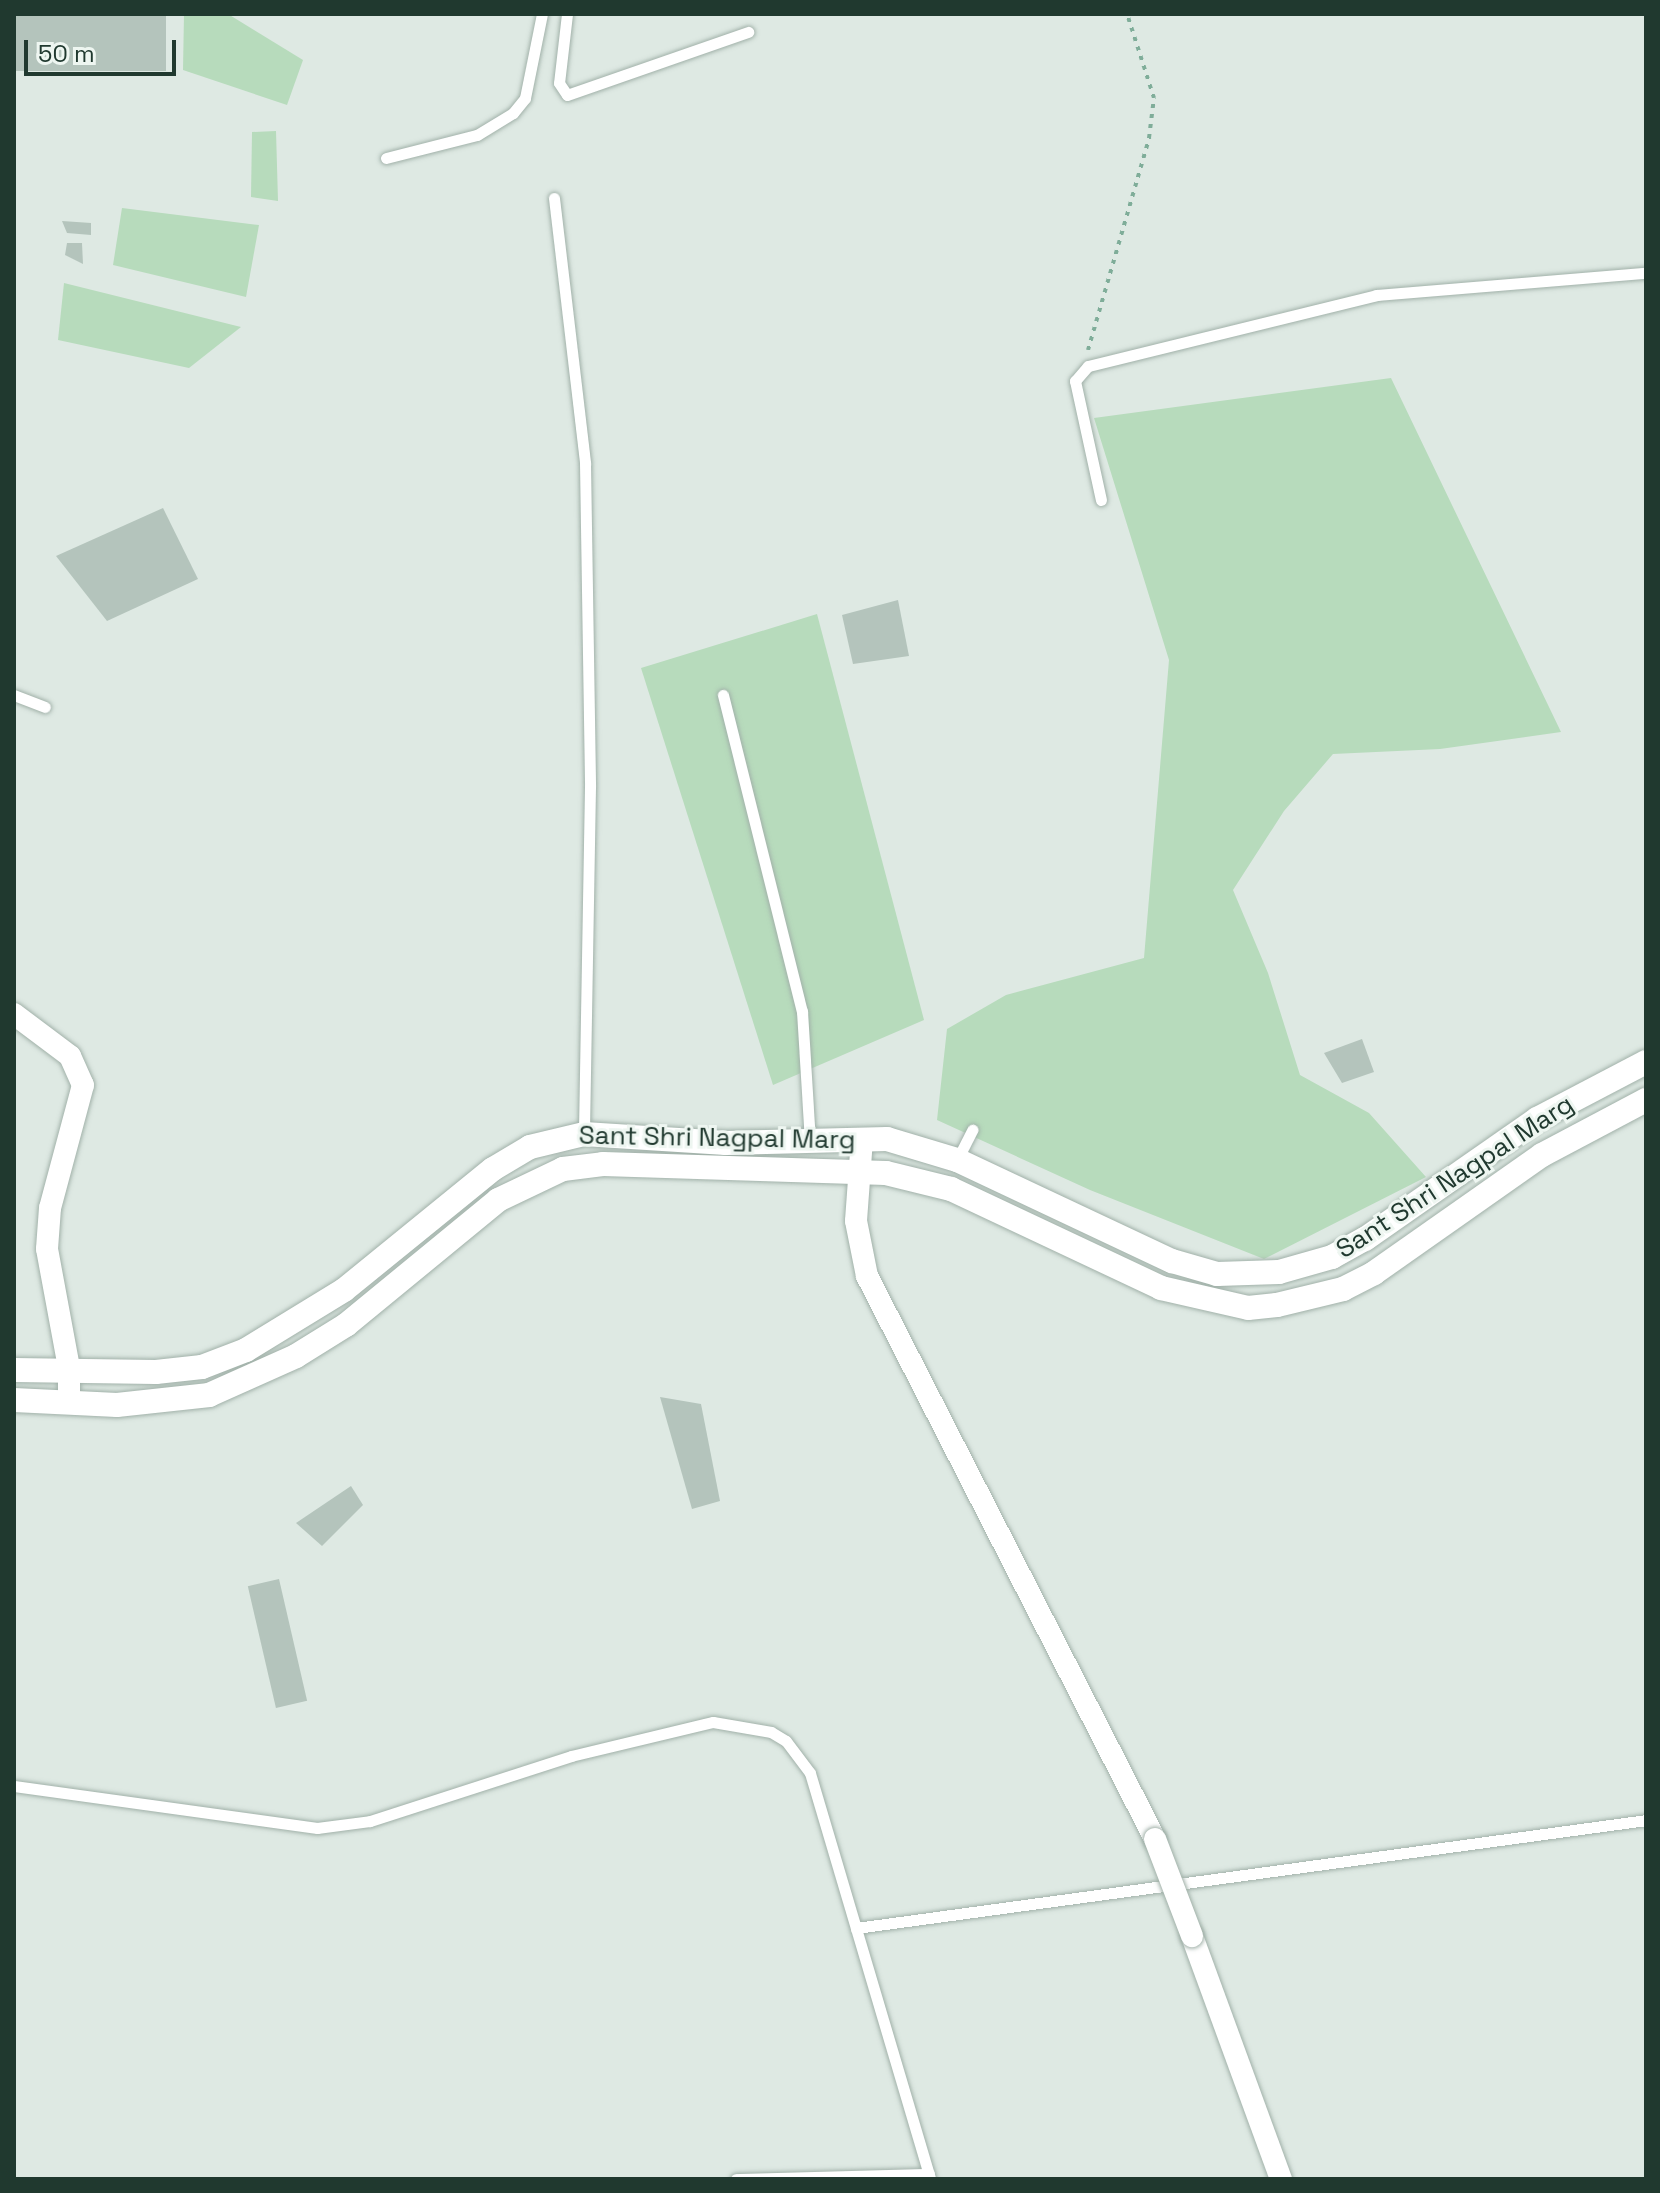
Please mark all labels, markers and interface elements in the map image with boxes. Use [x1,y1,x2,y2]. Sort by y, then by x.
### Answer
scale bar [28,24,180,74]
text: 50 m [38,38,95,69]
street label: Sant Shri Nagpal Marg [1331,1089,1579,1265]
street label: Sant Shri Nagpal Marg [578,1120,856,1156]

